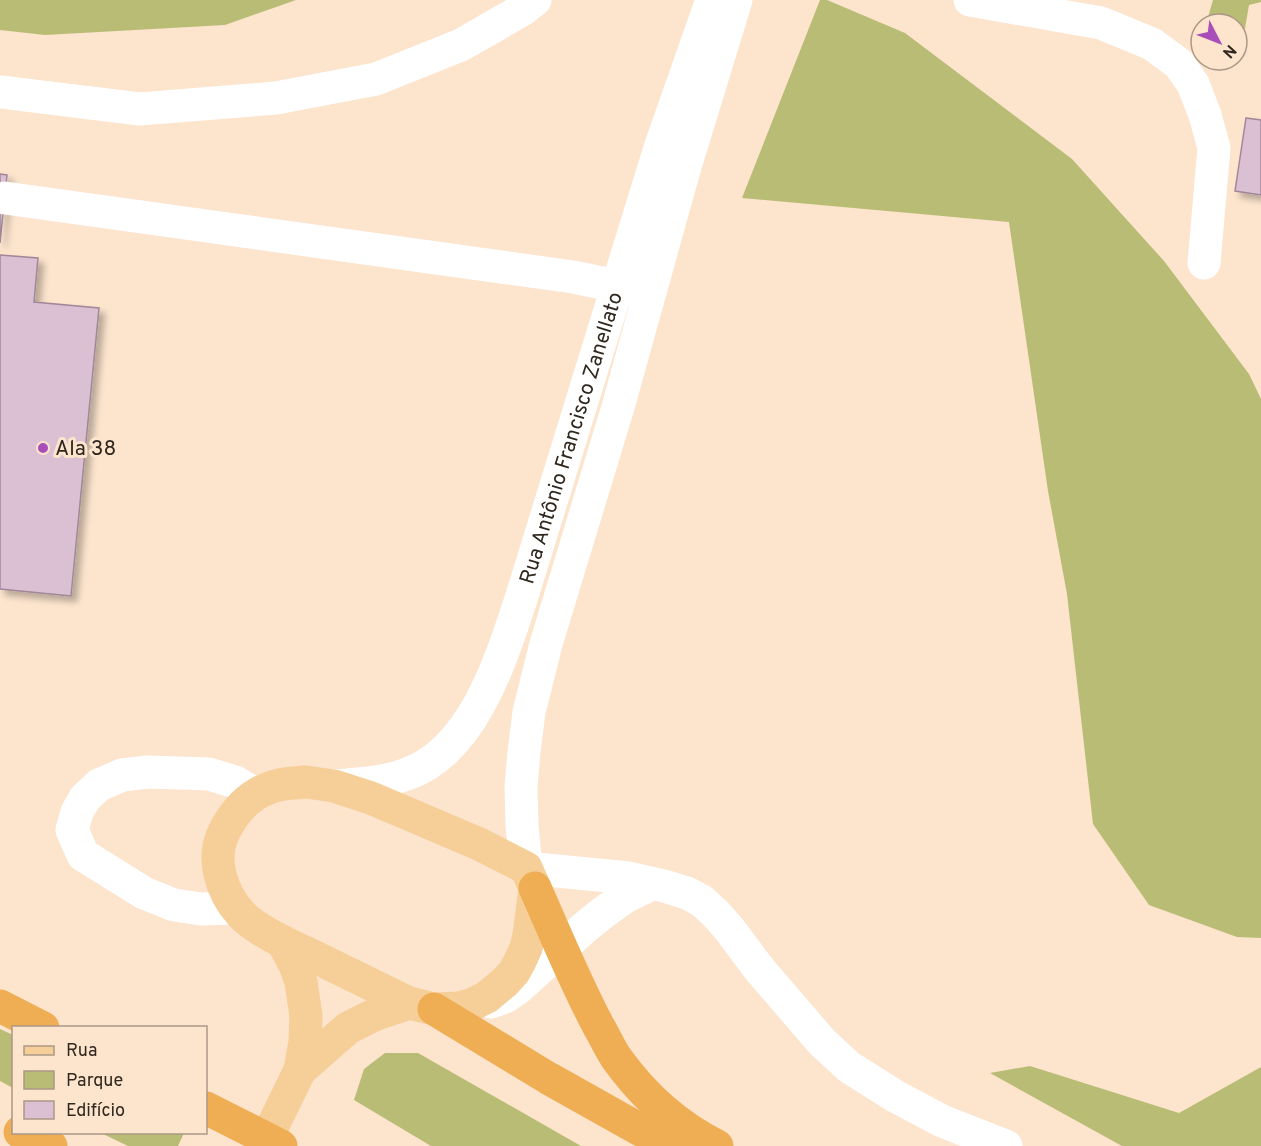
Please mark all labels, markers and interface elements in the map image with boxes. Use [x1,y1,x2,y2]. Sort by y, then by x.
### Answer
north arrow [1189,12,1249,72]
text: N [1217,40,1240,62]
street label: Rua Antônio Francisco Zanellato [514,289,630,588]
place label: Ala 38 [55,436,116,463]
marker: Ala 38 [36,441,50,455]
legend [12,1026,207,1134]
text: Rua [66,1040,97,1063]
text: Parque [66,1070,123,1093]
text: Edifício [66,1100,125,1123]

